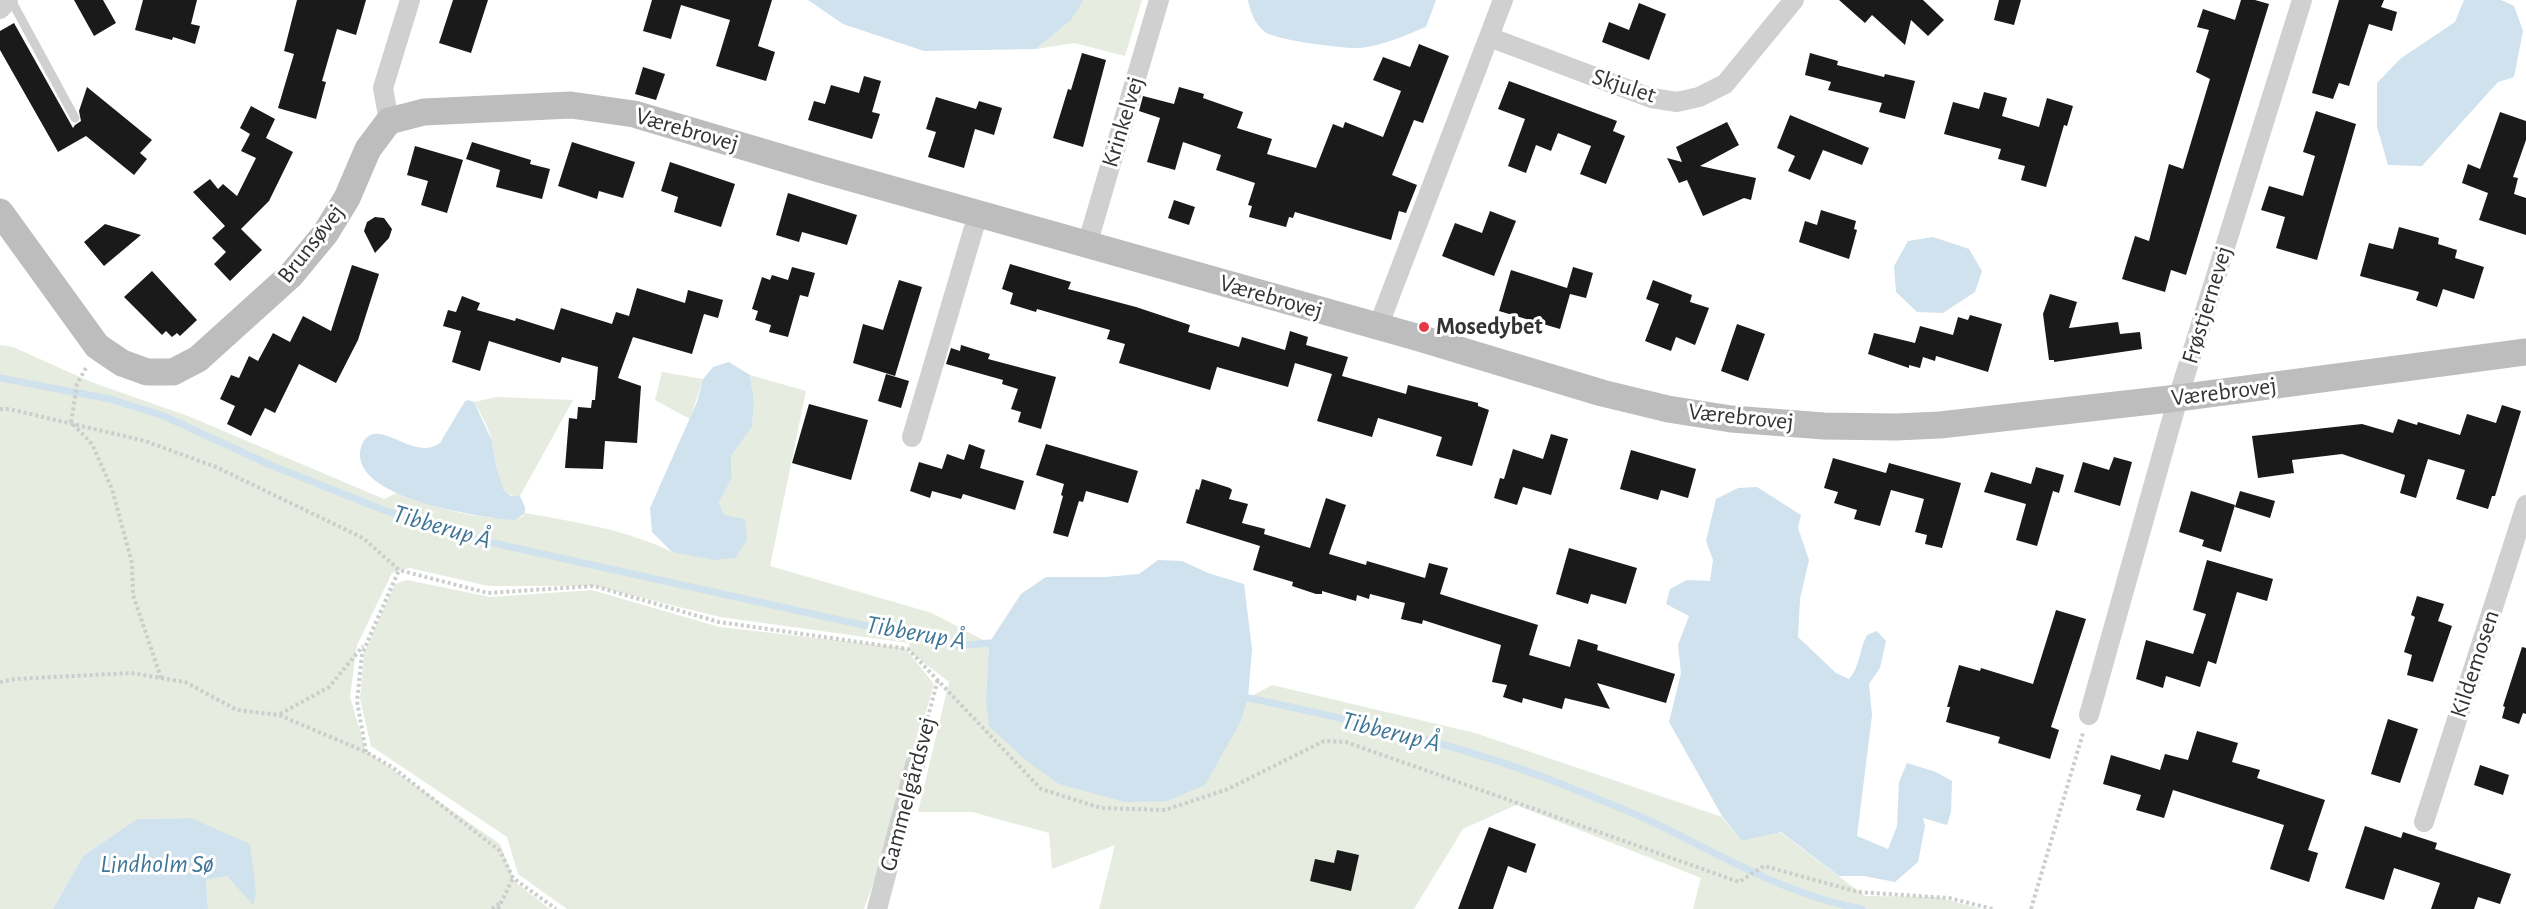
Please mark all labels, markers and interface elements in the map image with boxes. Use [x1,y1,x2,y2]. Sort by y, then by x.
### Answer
street label: Skjulet [1589,62,1659,110]
street label: Krinkelvej [1096,73,1150,171]
street label: Værebrovej [632,102,742,158]
street label: Brunsøvej [271,199,351,289]
street label: Frøstjernevej [2175,243,2239,367]
street label: Værebrovej [1216,269,1326,325]
place label: Mosedybet [1436,313,1542,341]
marker: Mosedybet [1417,320,1431,334]
street label: Værebrovej [2170,371,2278,413]
street label: Værebrovej [1687,397,1795,437]
water label: Tibberup Å [389,498,495,556]
street label: Kildemosen [2444,606,2506,722]
water label: Tibberup Å [864,609,968,657]
water label: Tibberup Å [1338,705,1444,759]
street label: Gammelgårdsvej [874,714,942,874]
water label: Lindholm Sø [100,848,214,880]

